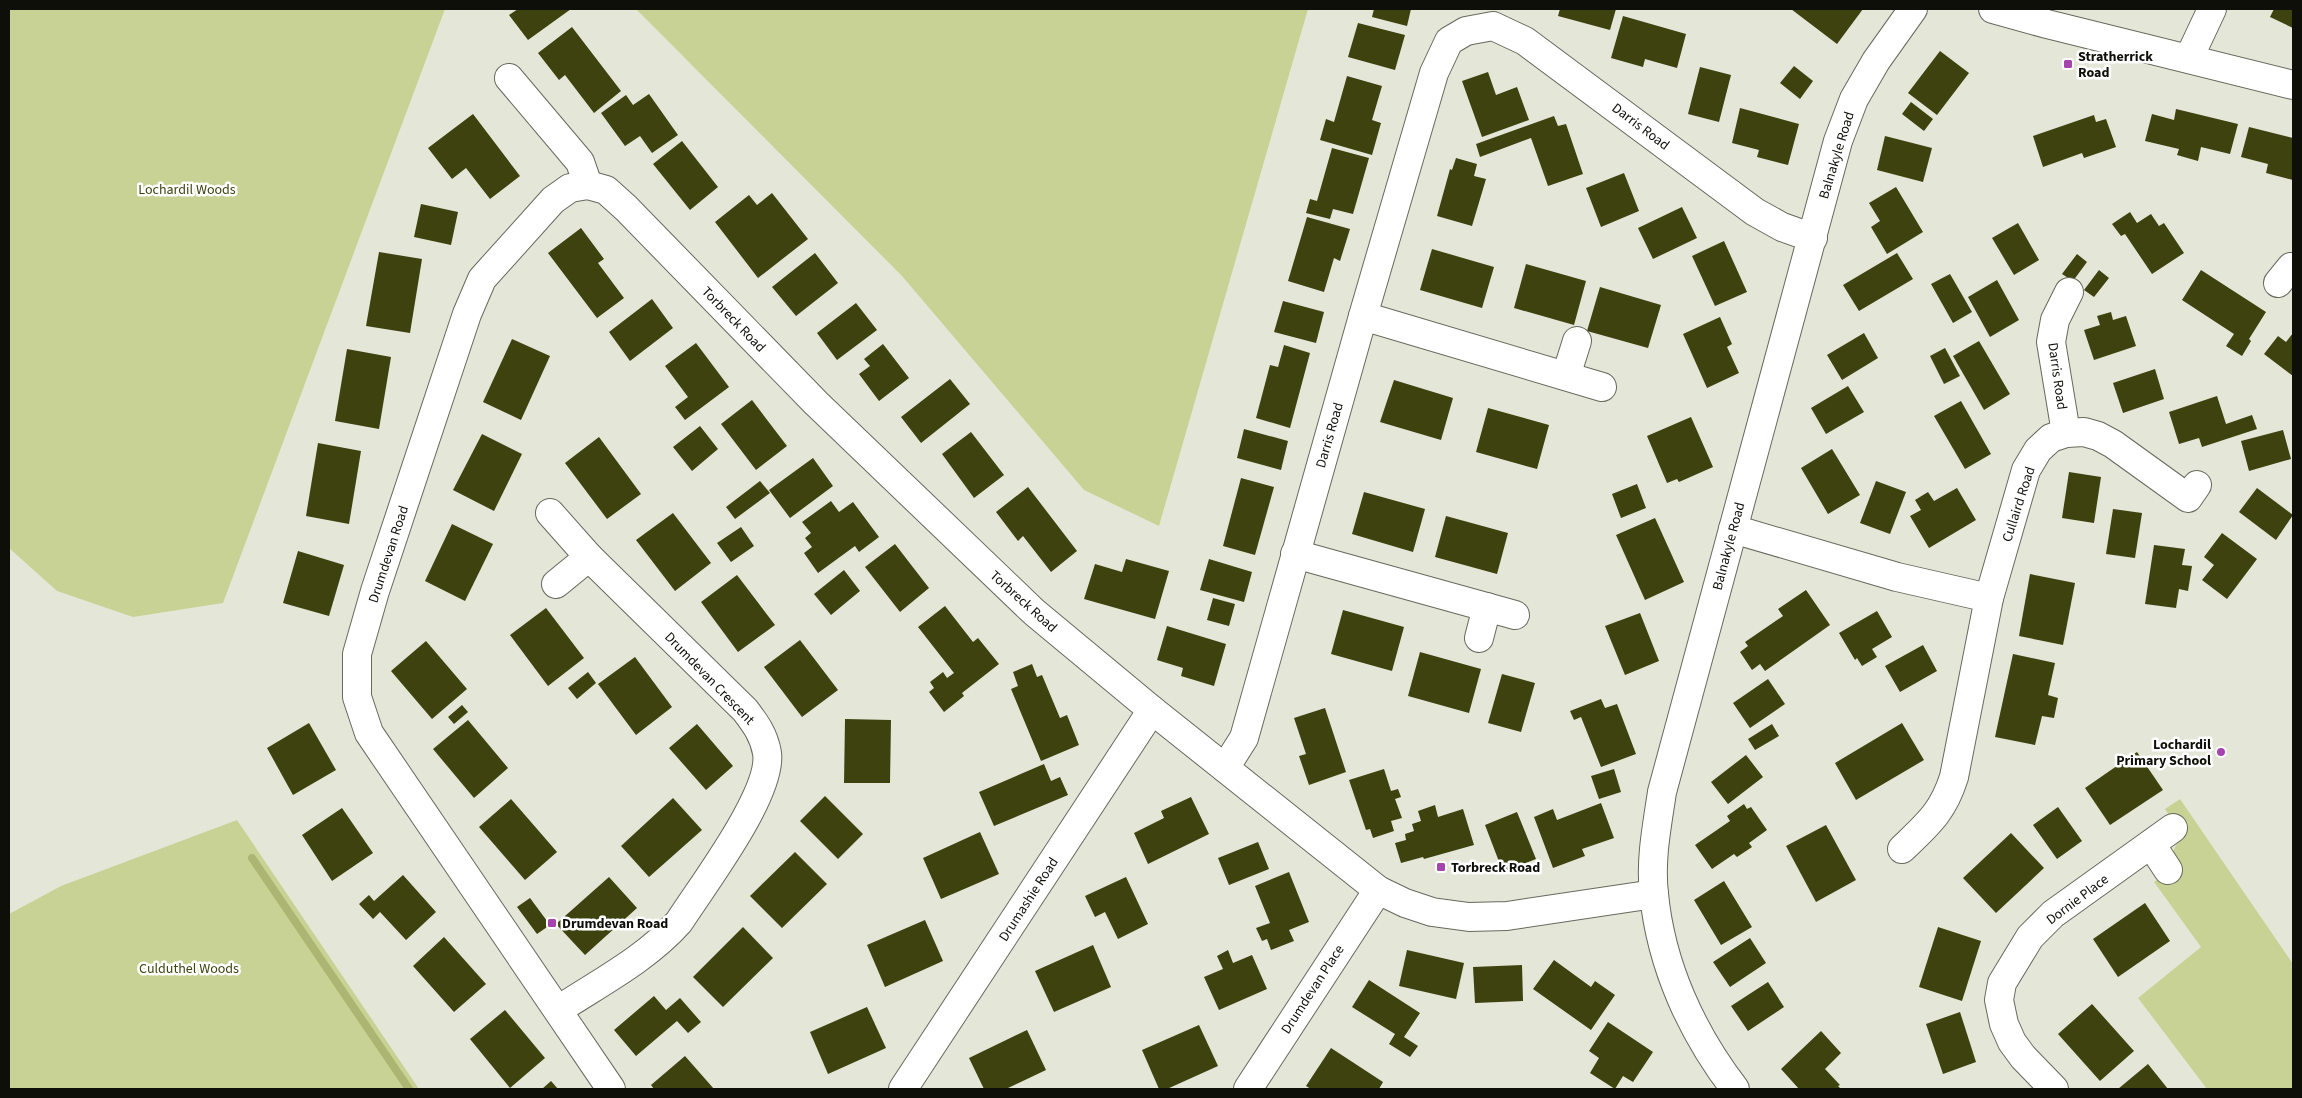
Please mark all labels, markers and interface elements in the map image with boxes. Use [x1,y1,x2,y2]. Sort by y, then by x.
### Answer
place label: Stratherrick Road [2078,47,2153,83]
marker: Stratherrick Road [2062,58,2074,70]
street label: Darris Road [1607,98,1673,155]
street label: Balnakyle Road [1814,109,1860,201]
park label: Lochardil Woods [138,180,236,200]
street label: Torbreck Road [697,282,770,357]
street label: Darris Road [2042,341,2072,411]
street label: Darris Road [1311,400,1349,470]
street label: Cullaird Road [1997,464,2041,545]
street label: Balnakyle Road [1708,500,1750,593]
street label: Drumdevan Road [364,503,414,606]
street label: Torbreck Road [985,566,1061,637]
street label: Drumdevan Crescent [660,628,759,730]
place label: Lochardil Primary School [2116,735,2211,771]
marker: Lochardil Primary School [2215,746,2227,758]
street label: Drumashie Road [994,854,1063,945]
place label: Torbreck Road [1451,858,1540,878]
marker: Torbreck Road [1435,861,1447,873]
street label: Dornie Place [2042,870,2113,930]
place label: Drumdevan Road [562,914,668,934]
marker: Drumdevan Road [546,917,558,929]
street label: Drumdevan Place [1276,941,1349,1038]
park label: Culduthel Woods [139,959,239,979]

